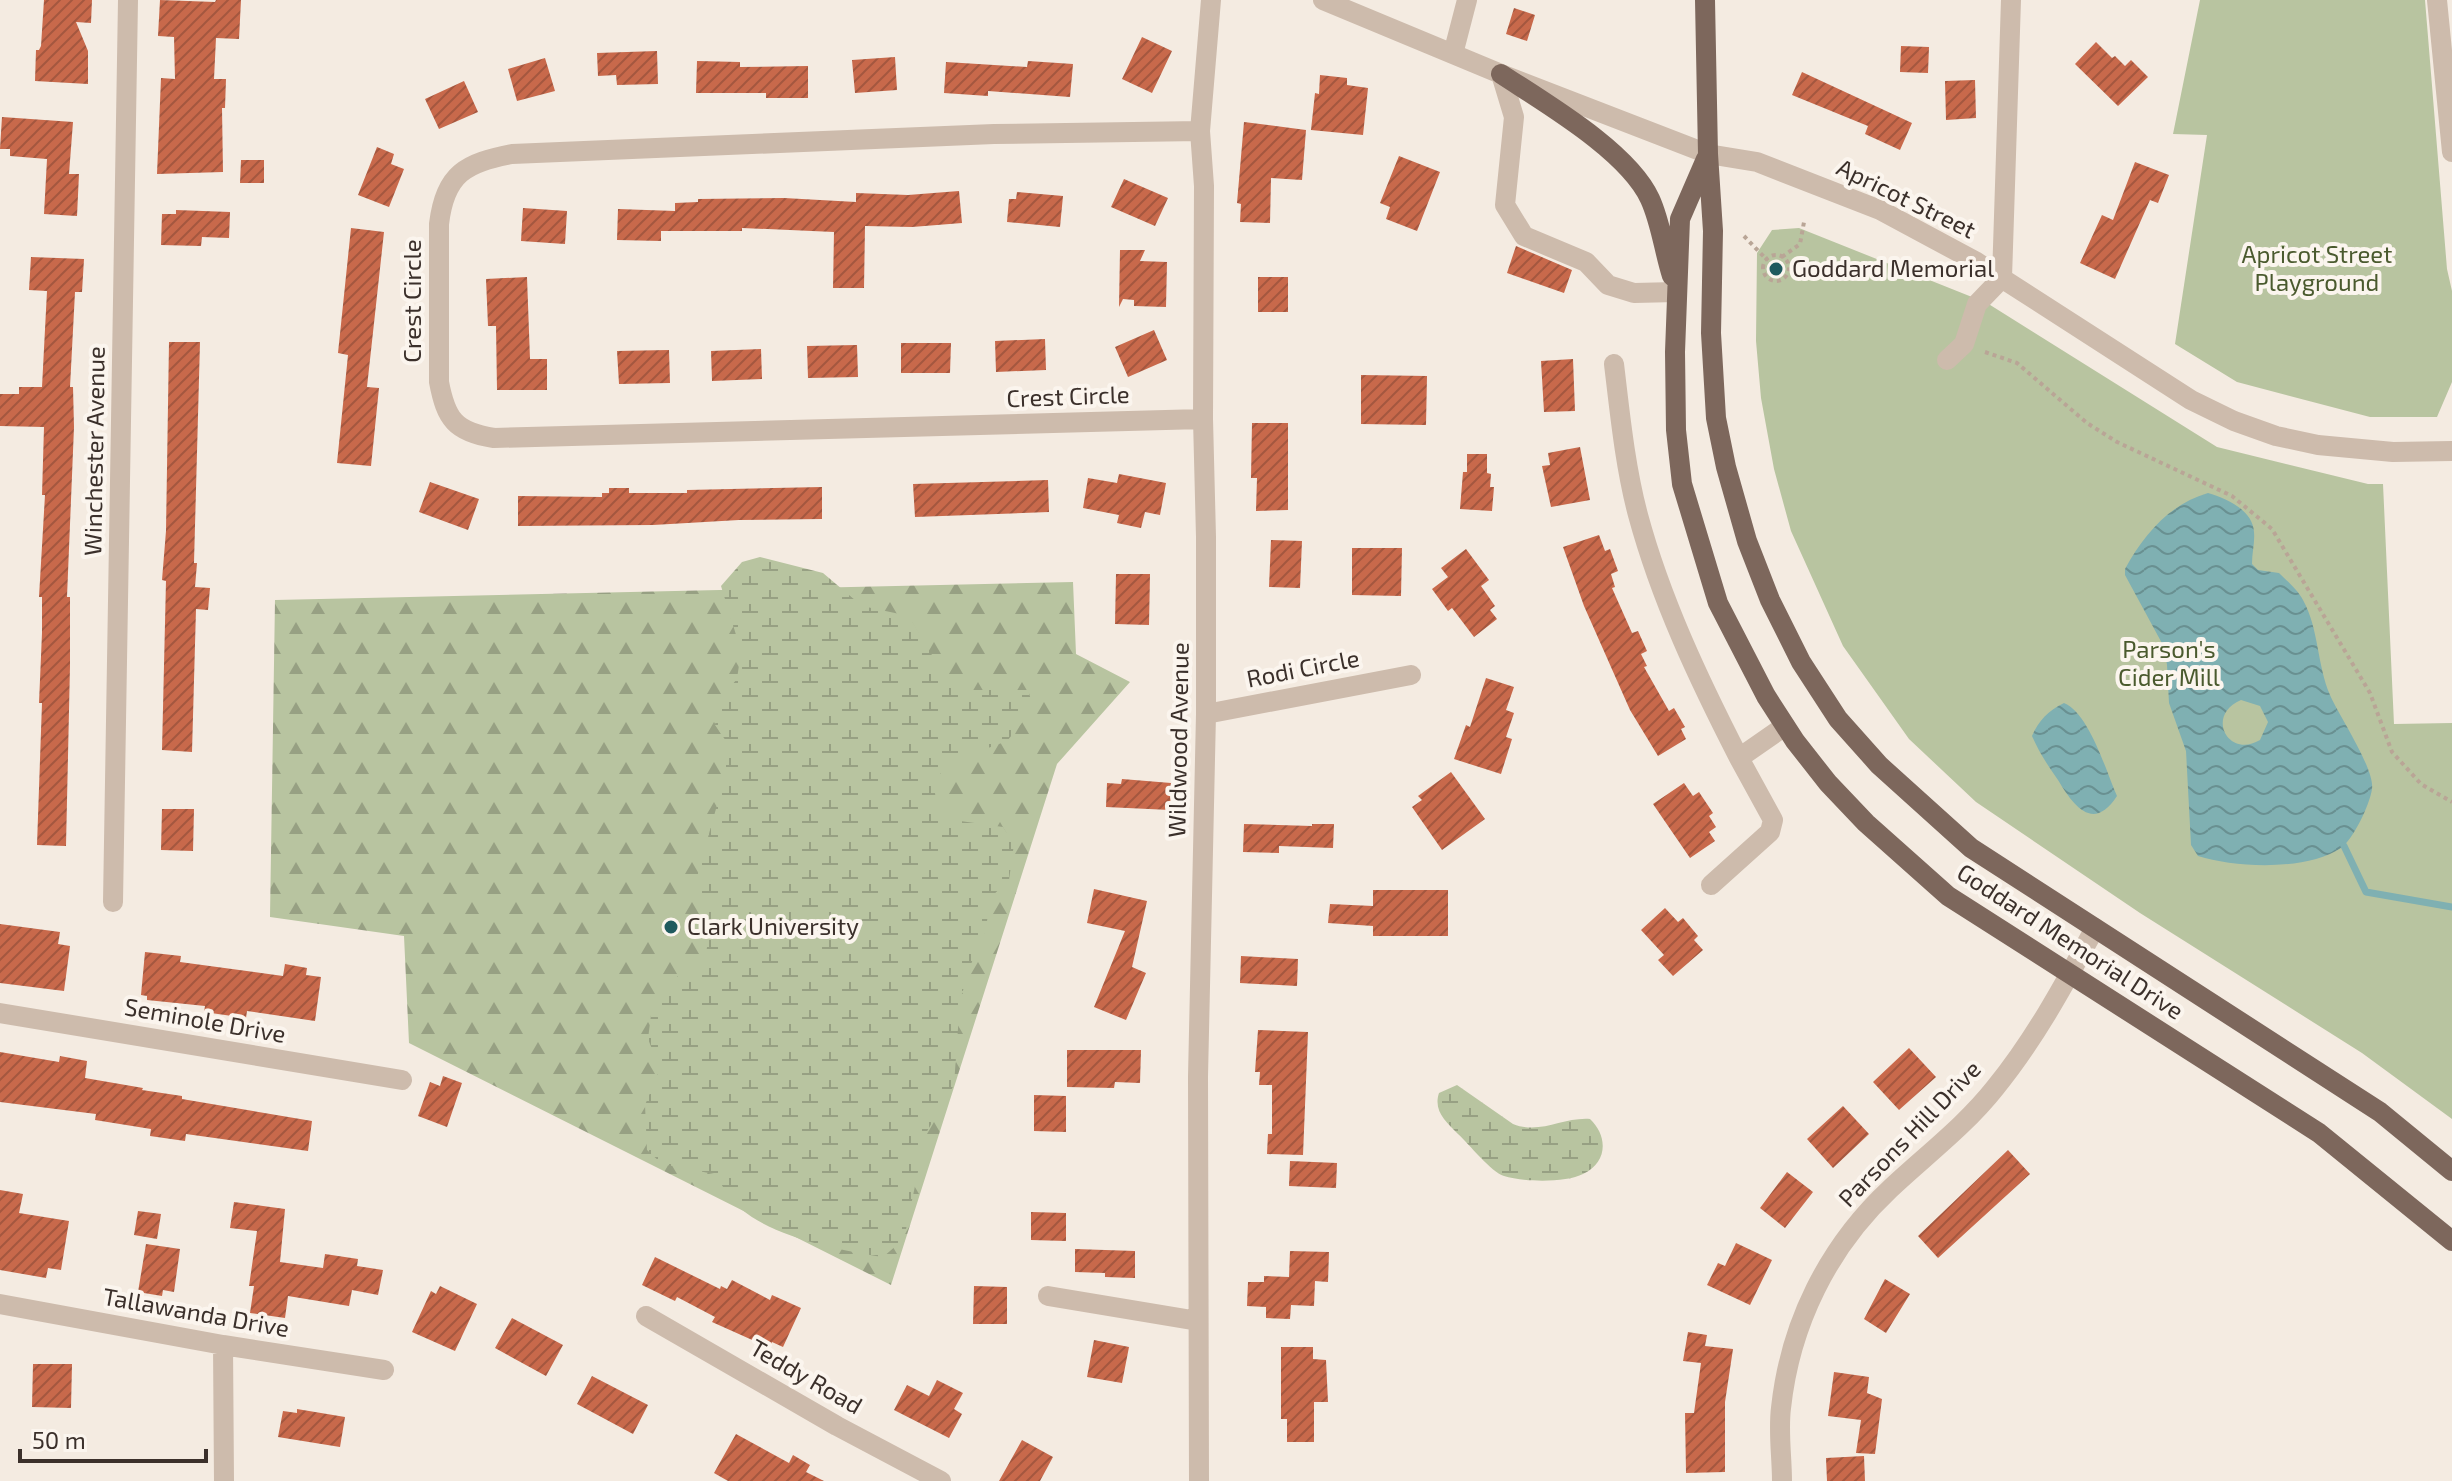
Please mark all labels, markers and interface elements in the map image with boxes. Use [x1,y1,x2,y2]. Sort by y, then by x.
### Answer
street label: Apricot Street [1833,152,1981,244]
street label: Crest Circle [397,239,426,363]
park label: Apricot Street Playground [2242,239,2392,296]
place label: Goddard Memorial [1792,253,1994,282]
marker: Goddard Memorial [1767,260,1785,278]
street label: Winchester Avenue [77,346,110,556]
street label: Crest Circle [1006,379,1130,412]
park label: Parson's Cider Mill [2118,634,2220,691]
street label: Wildwood Avenue [1161,642,1194,838]
street label: Rodi Circle [1244,642,1361,693]
street label: Goddard Memorial Drive [1952,857,2189,1025]
place label: Clark University [687,911,859,940]
marker: Clark University [662,918,680,936]
street label: Seminole Drive [122,991,288,1048]
street label: Parsons Hill Drive [1832,1054,1986,1212]
street label: Tallawanda Drive [101,1281,292,1342]
street label: Teddy Road [746,1332,868,1419]
scale bar [20,1413,206,1463]
text: 50 m [32,1425,86,1454]

